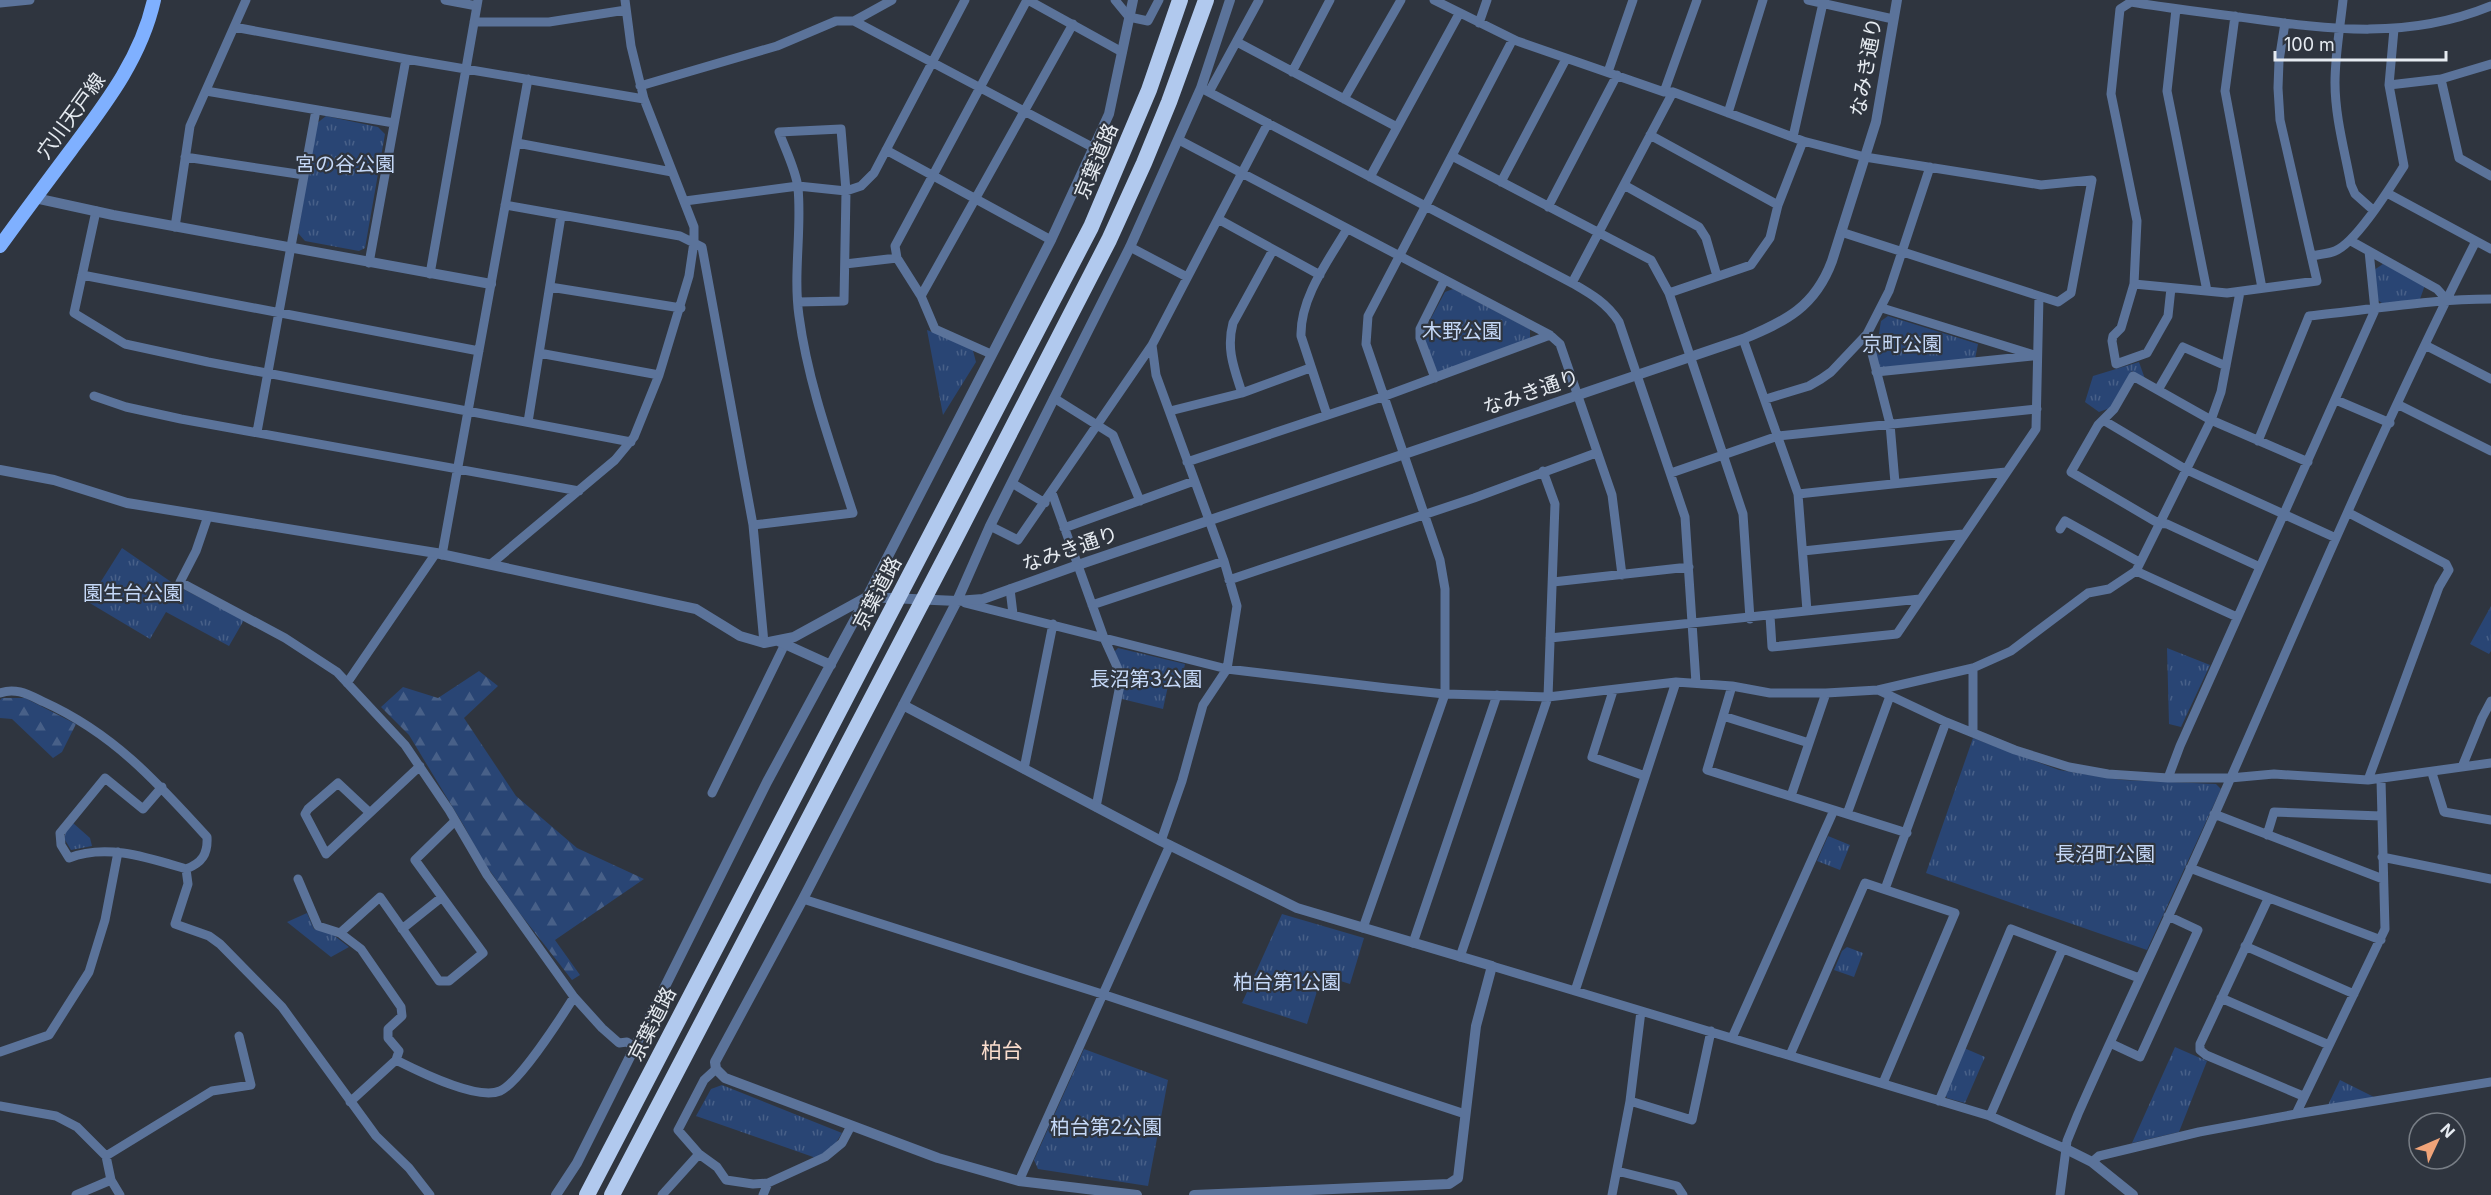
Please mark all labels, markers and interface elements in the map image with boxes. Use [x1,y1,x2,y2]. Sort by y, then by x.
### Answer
street label: なみき通り [1845,16,1887,118]
scale bar [2275,24,2446,62]
text: 100 m [2284,34,2335,55]
street label: 穴川天戸線 [32,68,110,164]
street label: 京葉道路 [1069,119,1123,203]
park label: 宮の谷公園 [295,152,395,176]
park label: 木野公園 [1422,319,1502,343]
park label: 京町公園 [1862,332,1942,356]
street label: なみき通り [1480,364,1582,420]
street label: なみき通り [1019,521,1121,577]
street label: 京葉道路 [848,552,906,634]
park label: 園生台公園 [83,581,183,605]
park label: 長沼第3公園 [1090,667,1202,691]
park label: 長沼町公園 [2055,842,2155,866]
park label: 柏台第1公園 [1233,970,1341,994]
street label: 京葉道路 [623,983,681,1065]
district label: 柏台 [981,1038,1023,1063]
north arrow [2407,1111,2467,1171]
park label: 柏台第2公園 [1050,1115,1162,1139]
text: N [2436,1119,2459,1142]

